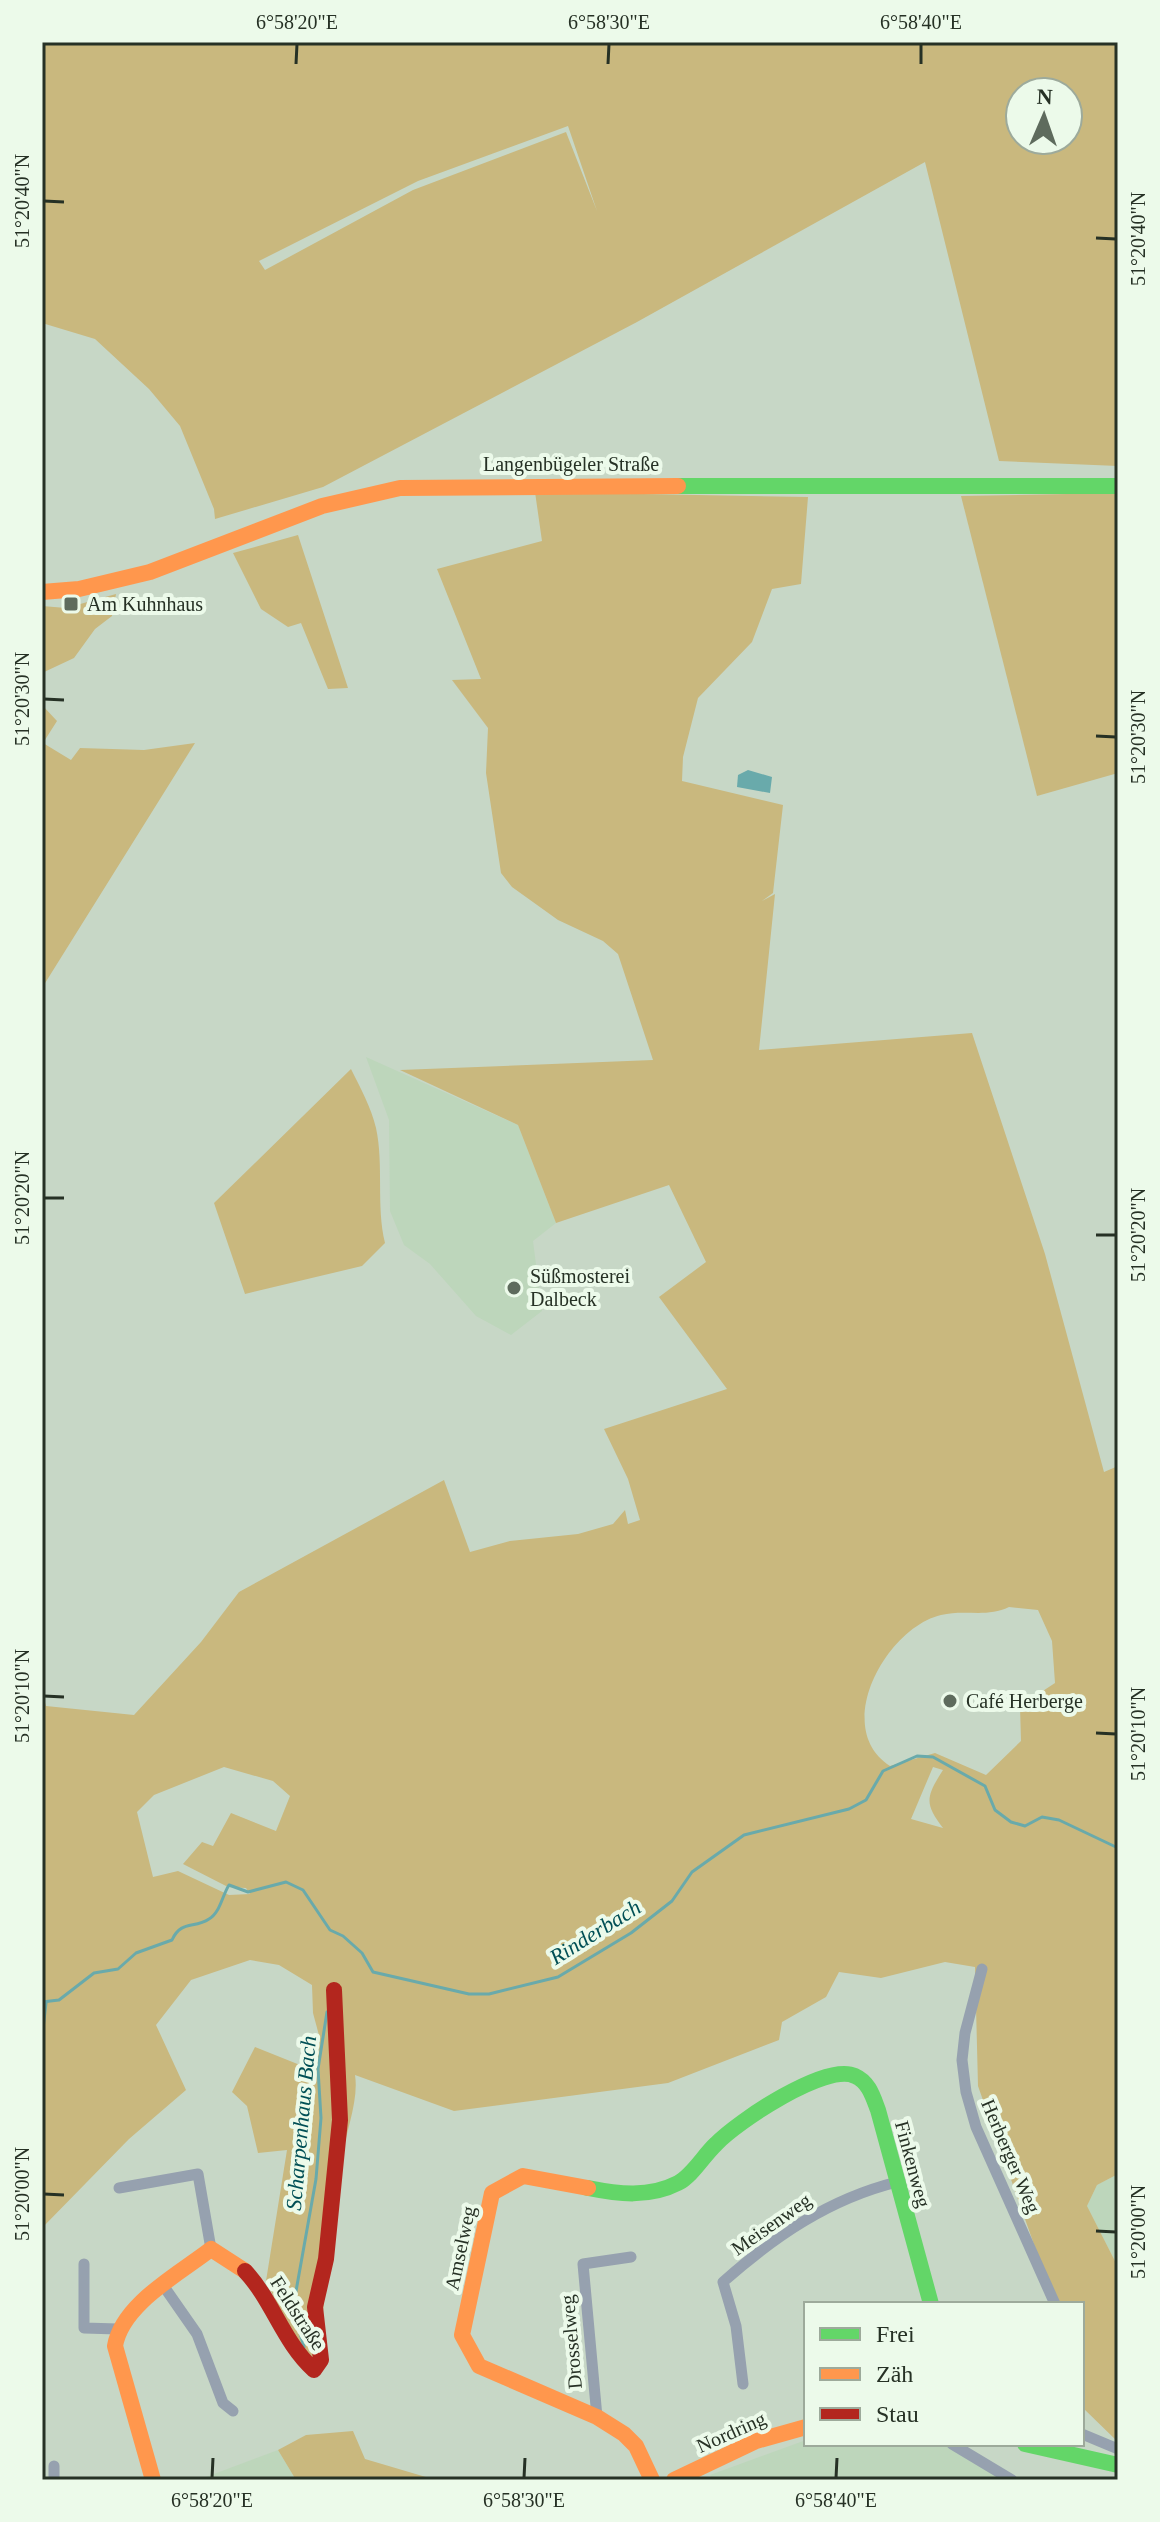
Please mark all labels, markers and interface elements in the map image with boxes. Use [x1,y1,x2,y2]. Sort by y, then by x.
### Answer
text: 6°58'20"E [256,11,338,33]
text: 6°58'30"E [568,11,650,33]
text: 6°58'40"E [880,11,962,33]
north arrow [1004,76,1084,156]
text: N [1036,84,1053,109]
text: 51°20'40"N [11,154,33,248]
text: 51°20'40"N [1127,192,1149,286]
street label: Langenbügeler Straße [483,453,659,476]
place label: Am Kuhnhaus [87,593,203,615]
marker: Am Kuhnhaus [62,595,80,613]
text: 51°20'30"N [11,652,33,746]
text: 51°20'30"N [1127,690,1149,784]
text: 51°20'20"N [11,1151,33,1245]
text: 51°20'20"N [1127,1188,1149,1282]
place label: Süßmosterei Dalbeck [530,1265,630,1310]
marker: Süßmosterei Dalbeck [505,1279,523,1297]
text: 51°20'10"N [11,1649,33,1743]
text: 51°20'10"N [1127,1687,1149,1781]
place label: Café Herberge [966,1690,1083,1713]
marker: Café Herberge [941,1692,959,1710]
water label: Rinderbach [544,1894,645,1970]
water label: Scharpenhaus Bach [281,2035,321,2211]
street label: Herberger Weg [976,2096,1045,2217]
street label: Finkenweg [890,2118,935,2210]
text: 51°20'00"N [11,2147,33,2241]
text: 51°20'00"N [1127,2185,1149,2279]
street label: Meisenweg [727,2189,816,2260]
street label: Amselweg [440,2204,481,2292]
street label: Feldstraße [266,2272,330,2354]
street label: Drosselweg [556,2294,587,2390]
legend [804,2302,1084,2446]
text: Frei [876,2321,915,2347]
text: Zäh [876,2361,913,2387]
text: Stau [876,2401,919,2427]
street label: Nordring [693,2407,769,2458]
text: 6°58'20"E [171,2489,253,2511]
text: 6°58'30"E [483,2489,565,2511]
text: 6°58'40"E [795,2489,877,2511]

